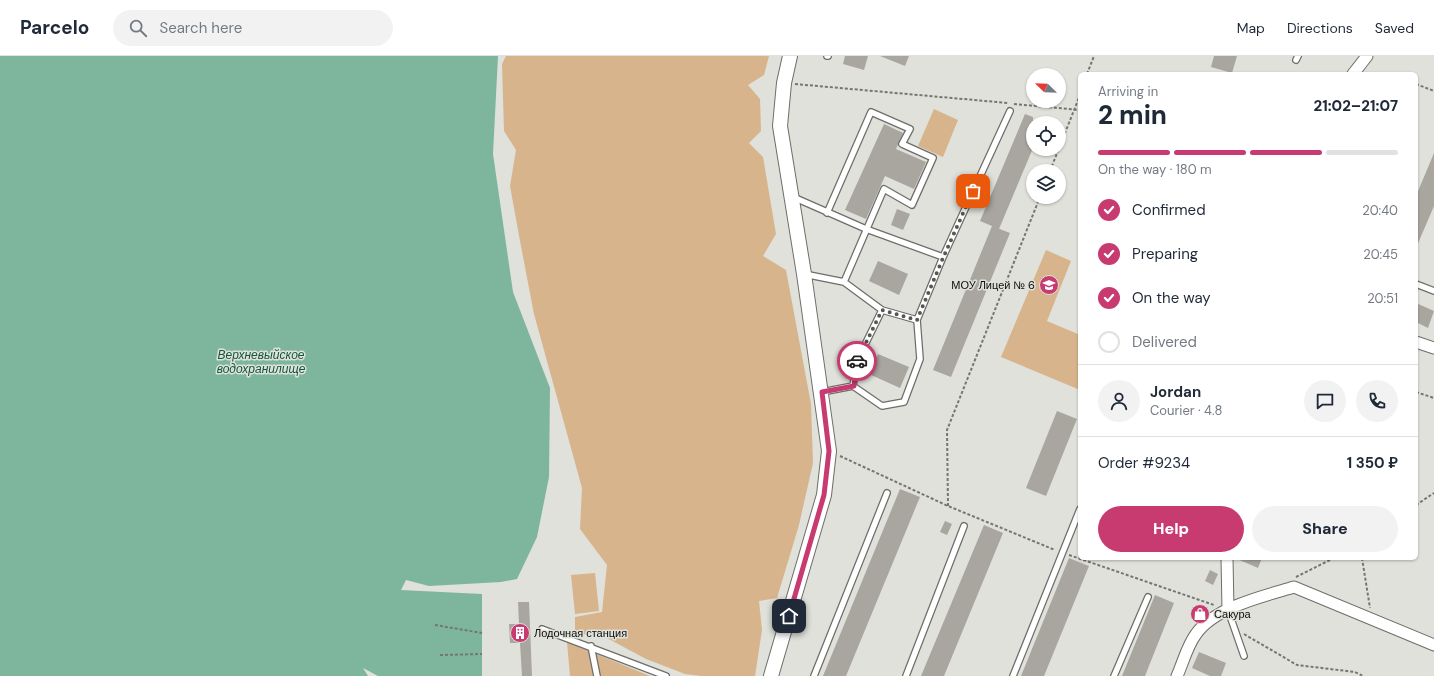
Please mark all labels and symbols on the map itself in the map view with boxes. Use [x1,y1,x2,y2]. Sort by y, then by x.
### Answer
north arrow [1026,68,1066,108]
pin [956,174,990,208]
school or university icon: МОУ Лицей № 6 [1038,274,1060,296]
place label: МОУ Лицей № 6 [951,278,1035,292]
courier [837,341,877,381]
water label: Верхневыйское водохранилище [217,347,306,377]
pin [772,599,806,633]
shop icon: Сакура [1189,603,1211,625]
place label: Сакура [1214,607,1252,621]
building icon: Лодочная станция [509,622,531,644]
place label: Лодочная станция [534,626,627,640]

